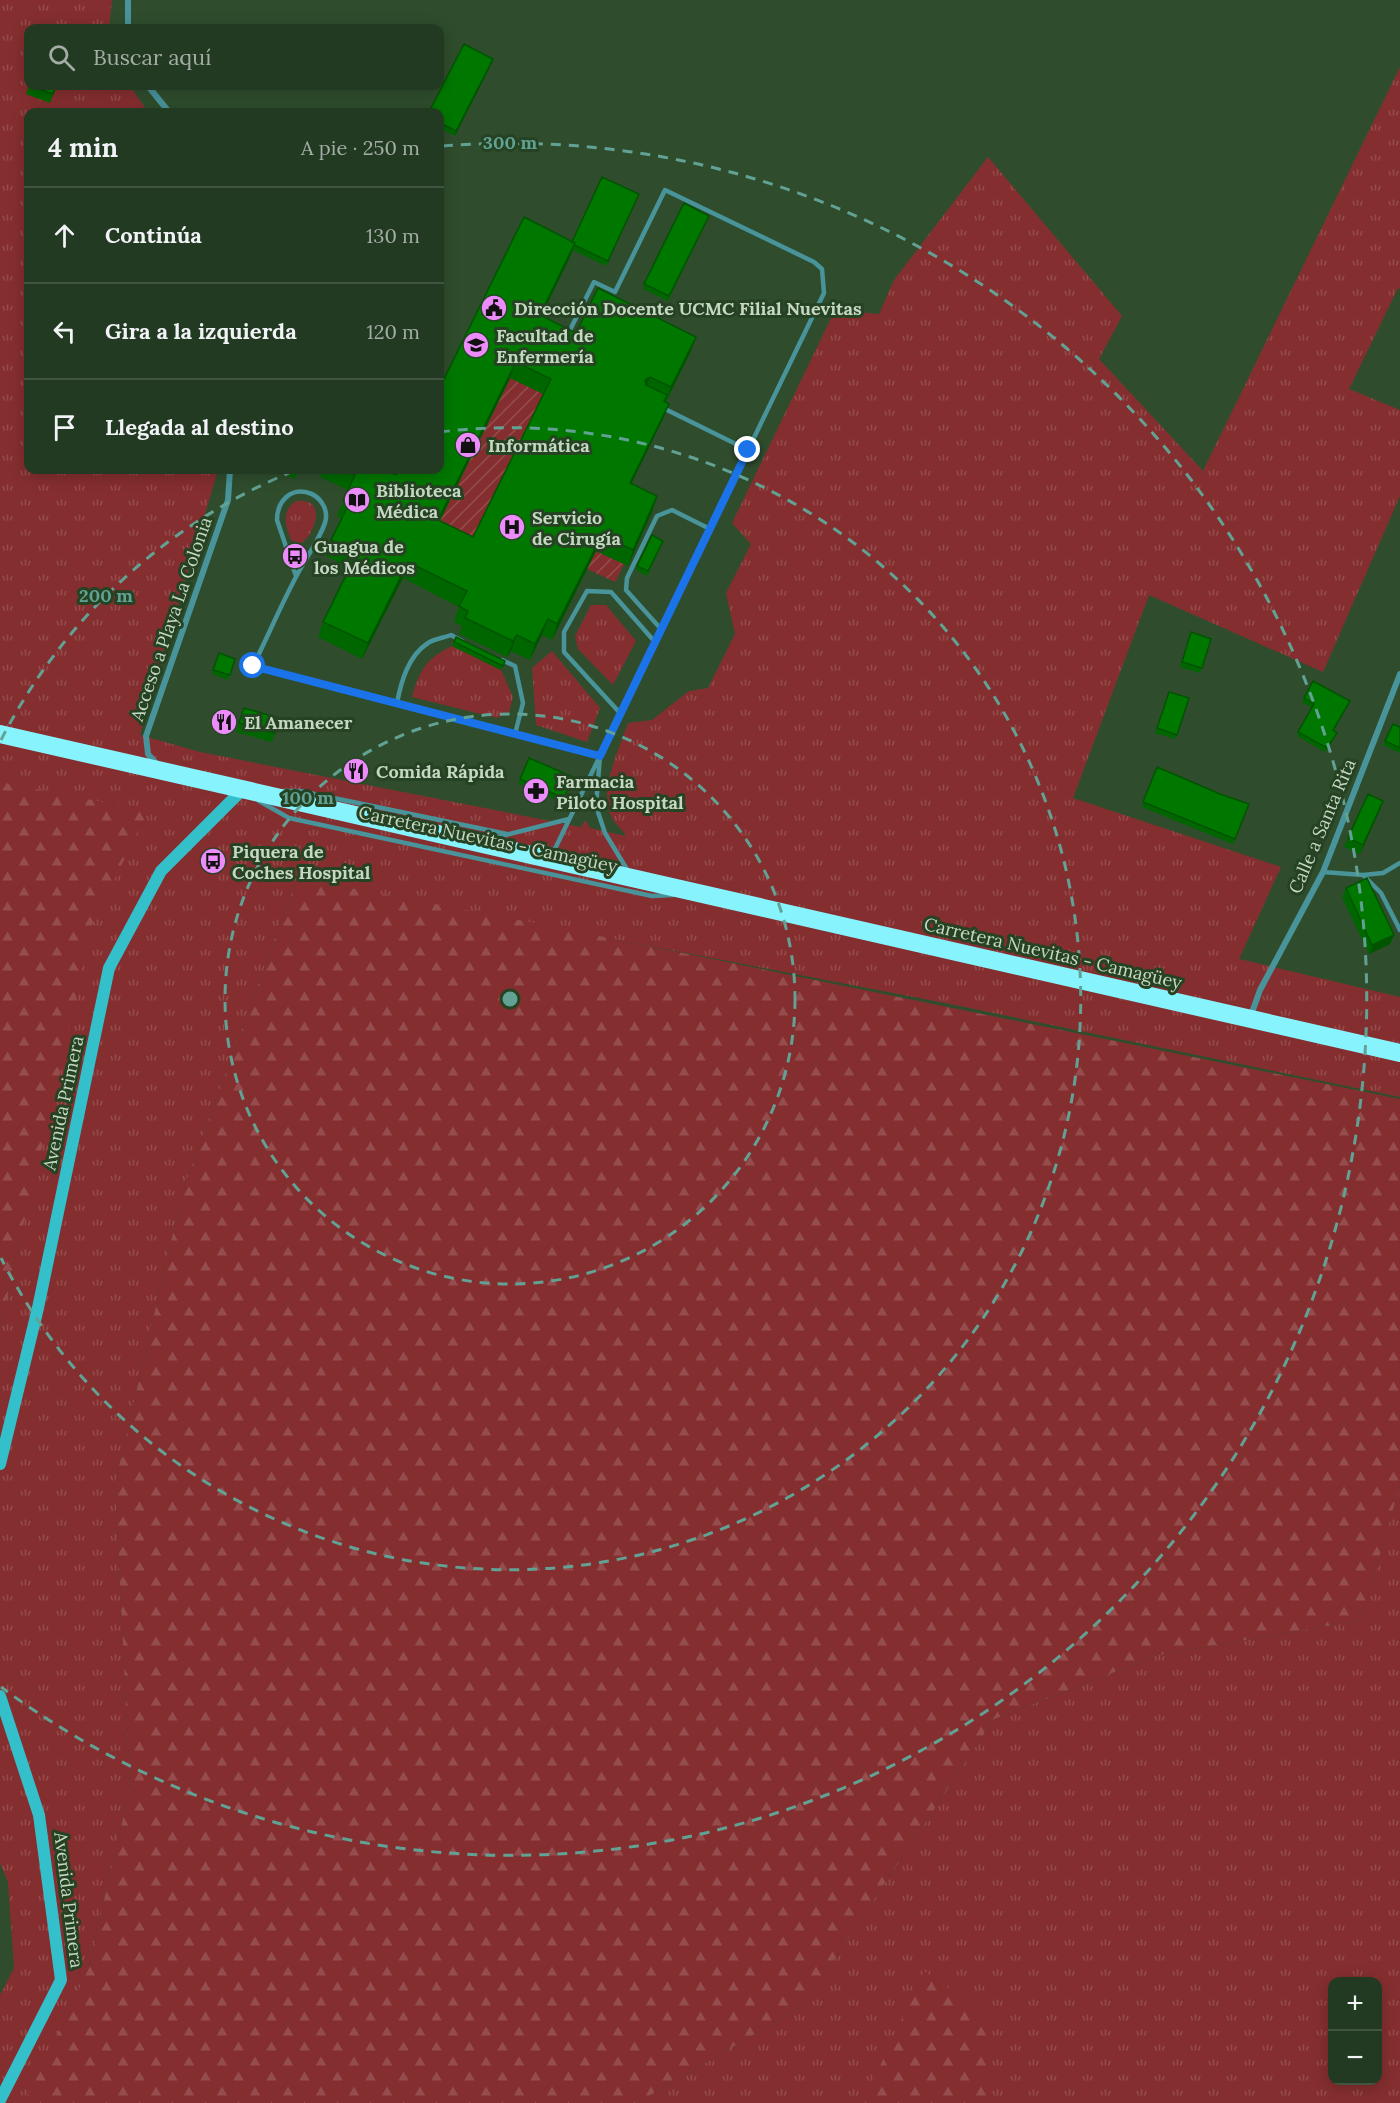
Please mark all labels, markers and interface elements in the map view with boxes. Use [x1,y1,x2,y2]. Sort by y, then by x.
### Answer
search box [24,24,444,90]
icon: search [45,41,78,74]
text: Buscar aquí [93,43,211,71]
text: 4 min [48,131,118,164]
text: 300 m [483,131,538,154]
text: A pie · 250 m [301,135,420,160]
icon: ahead [48,219,81,252]
text: Continúa [105,221,202,249]
text: 130 m [366,223,420,248]
public building icon: Dirección Docente UCMC Filial Nuevitas [479,293,509,323]
place label: Dirección Docente UCMC Filial Nuevitas [514,297,862,320]
icon: left [48,315,81,348]
text: Gira a la izquierda [105,317,297,345]
text: 120 m [366,319,420,344]
place label: Facultad de Enfermería [496,324,594,368]
school or university icon: Facultad de Enfermería [461,330,491,360]
icon: arrive [48,411,81,444]
text: Llegada al destino [105,413,294,441]
shop icon: Informática [453,430,483,460]
place label: Informática [488,434,590,457]
route end [734,436,760,462]
place label: Biblioteca Médica [376,479,462,523]
library icon: Biblioteca Médica [342,485,372,515]
place label: Servicio de Cirugía [532,506,621,550]
hospital icon: Servicio de Cirugía [497,512,527,542]
street label: Acceso a Playa La Colonia [125,514,217,725]
place label: Guagua de los Médicos [314,535,415,579]
bus stop icon: Guagua de los Médicos [280,541,310,571]
text: 200 m [79,584,133,607]
route start [239,652,265,678]
restaurant icon: El Amanecer [209,707,239,737]
place label: El Amanecer [244,711,353,734]
street label: Calle a Santa Rita [1283,755,1361,897]
restaurant icon: Comida Rápida [341,756,371,786]
place label: Comida Rápida [376,760,505,783]
place label: Farmacia Piloto Hospital [556,770,684,814]
pharmacy icon: Farmacia Piloto Hospital [521,776,551,806]
text: 100 m [282,786,334,809]
street label: Carretera Nuevitas - Camagüey [357,800,620,878]
place label: Piquera de Coches Hospital [232,840,371,884]
bus stop icon: Piquera de Coches Hospital [198,846,228,876]
street label: Carretera Nuevitas - Camagüey [922,912,1185,994]
centre of rings [500,989,520,1009]
street label: Avenida Primera [37,1034,88,1173]
street label: Avenida Primera [49,1830,89,1969]
map controls [1328,1977,1382,2085]
button: + [1328,1977,1382,2031]
button: − [1328,2031,1382,2085]

